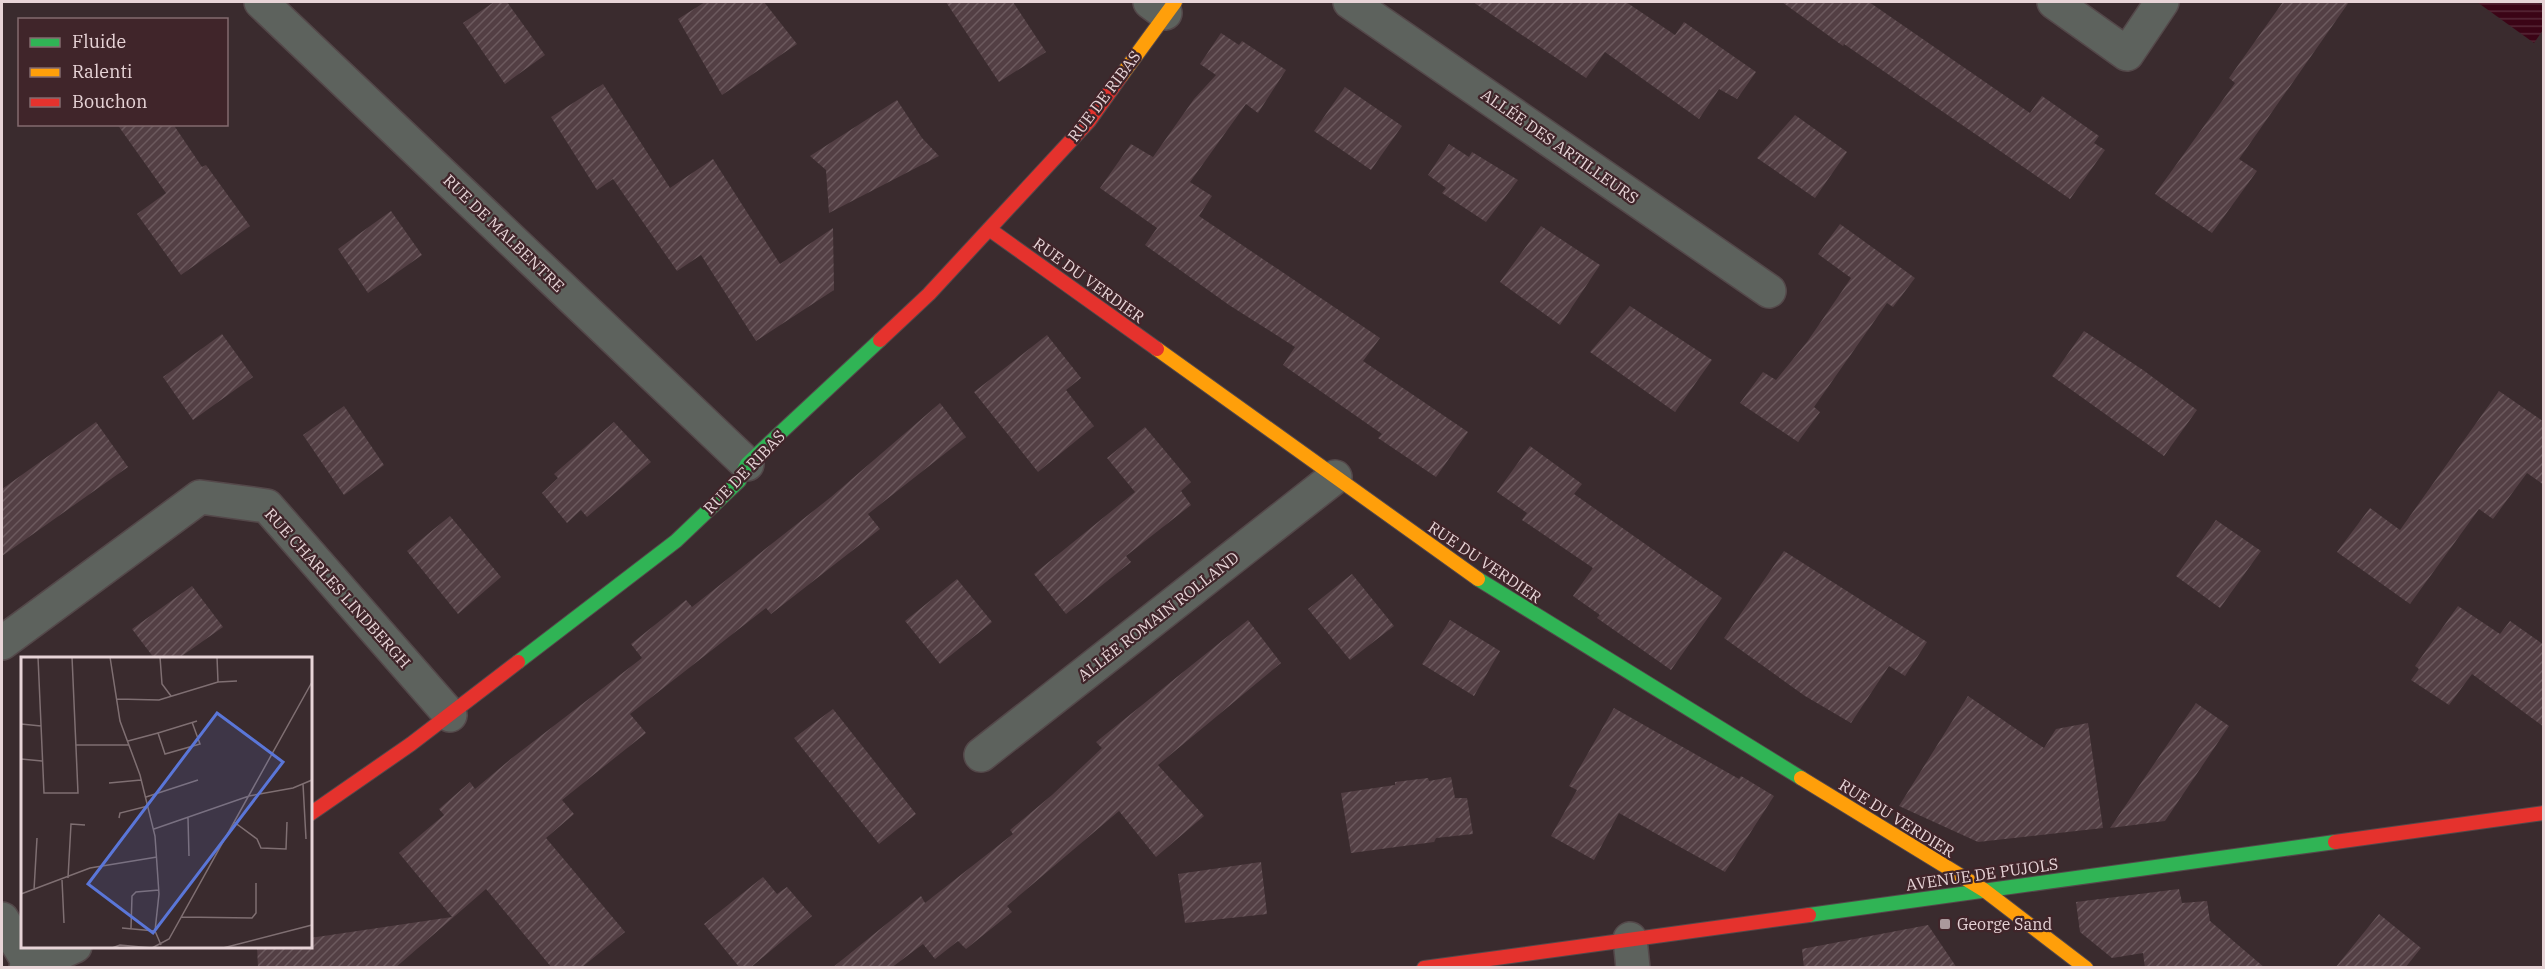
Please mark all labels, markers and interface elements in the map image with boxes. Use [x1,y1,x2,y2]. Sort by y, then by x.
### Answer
legend [18,18,228,126]
text: Fluide [72,30,126,53]
street label: RUE DE RIBAS [1063,47,1145,145]
text: Ralenti [72,60,133,83]
street label: ALLÉE DES ARTILLEURS [1478,83,1643,208]
text: Bouchon [72,90,148,113]
street label: RUE DE MALBENTRE [439,170,569,296]
street label: RUE DU VERDIER [1030,233,1149,327]
street label: RUE DE RIBAS [699,426,789,518]
street label: RUE CHARLES LINDBERGH [261,504,415,672]
street label: RUE DU VERDIER [1424,517,1546,607]
street label: ALLÉE ROMAIN ROLLAND [1073,546,1242,685]
inset map [21,657,312,948]
street label: RUE DU VERDIER [1836,774,1959,862]
street label: AVENUE DE PUJOLS [1905,853,2059,895]
place label: George Sand [1957,914,2052,934]
marker: George Sand [1938,917,1952,931]

